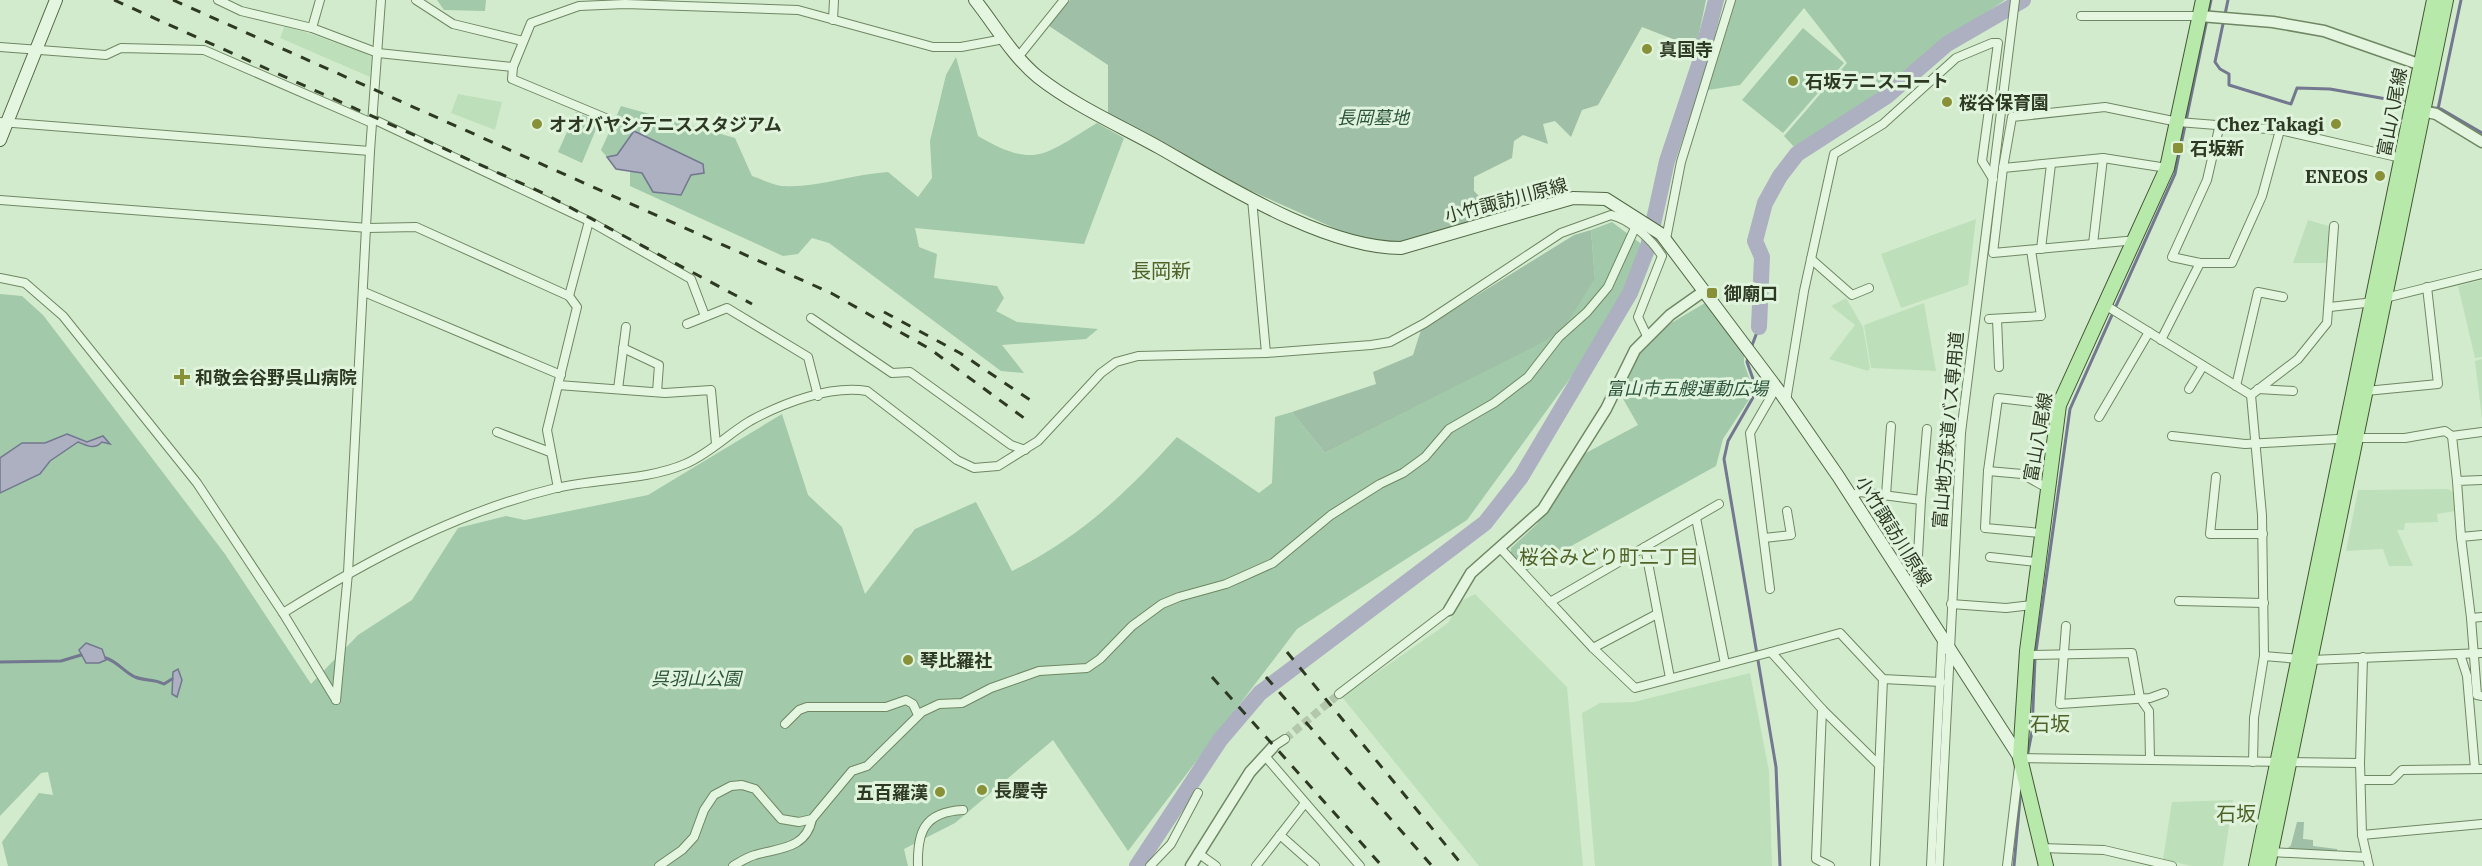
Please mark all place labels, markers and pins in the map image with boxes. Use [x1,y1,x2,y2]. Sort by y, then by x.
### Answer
place label: 真国寺 [1659,38,1713,61]
marker: 真国寺 [1640,42,1654,56]
place label: 石坂テニスコート [1805,70,1949,93]
marker: 石坂テニスコート [1786,74,1800,88]
place label: 桜谷保育園 [1959,91,2049,114]
marker: 桜谷保育園 [1940,95,1954,109]
place label: オオバヤシテニススタジアム [549,113,782,136]
place label: Chez Takagi [2217,113,2324,136]
marker: オオバヤシテニススタジアム [530,117,544,131]
marker: Chez Takagi [2329,117,2343,131]
place label: 石坂新 [2190,137,2244,160]
marker: 石坂新 [2171,141,2185,155]
place label: ENEOS [2305,165,2368,188]
marker: ENEOS [2373,169,2387,183]
place label: 御廟口 [1723,282,1778,305]
marker: 御廟口 [1705,286,1719,300]
place label: 和敬会谷野呉山病院 [195,366,357,389]
marker: 和敬会谷野呉山病院 [173,368,191,386]
place label: 琴比羅社 [920,649,992,672]
marker: 琴比羅社 [901,653,915,667]
place label: 長慶寺 [994,779,1048,802]
place label: 五百羅漢 [856,781,928,804]
marker: 長慶寺 [975,783,989,797]
marker: 五百羅漢 [933,785,947,799]

